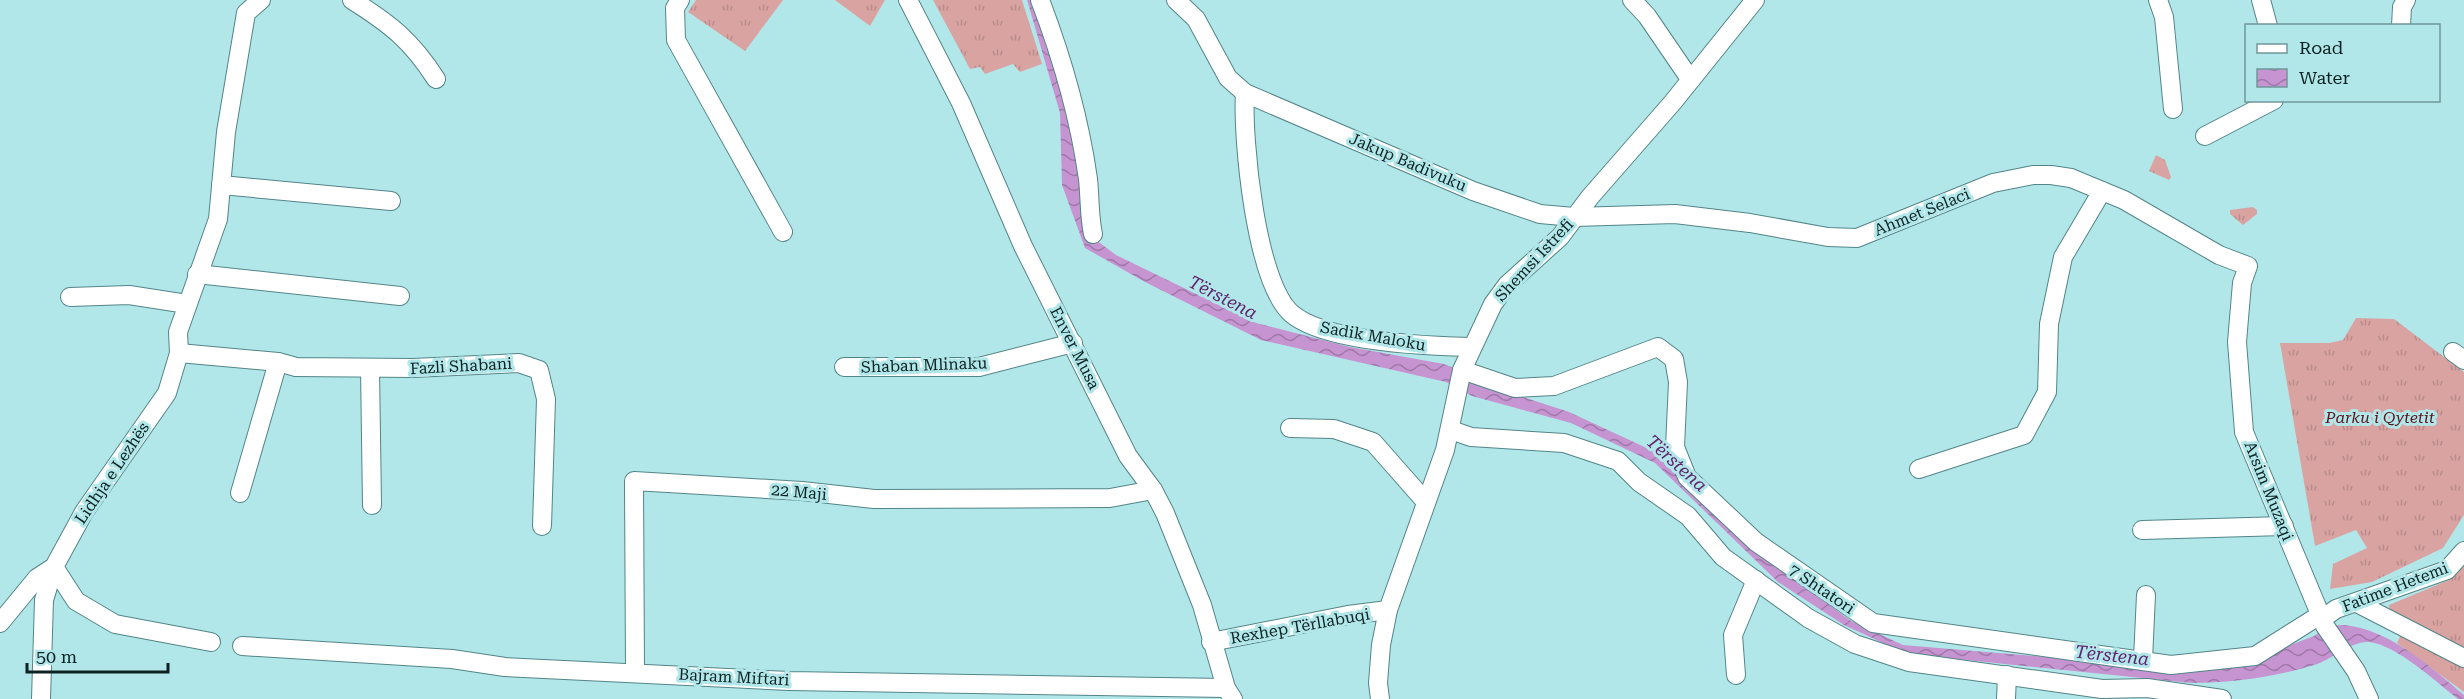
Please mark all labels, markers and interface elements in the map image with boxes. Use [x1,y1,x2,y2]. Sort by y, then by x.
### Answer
legend [2245,24,2440,102]
text: Road [2299,37,2344,58]
text: Water [2299,67,2350,88]
street label: Jakup Badivuku [1346,129,1470,195]
street label: Ahmet Selaci [1871,184,1973,240]
street label: Shemsi Istrefi [1491,215,1577,305]
water label: Tërstena [1185,271,1261,323]
street label: Enver Musa [1046,304,1104,393]
street label: Sadik Maloku [1319,317,1427,355]
street label: Shaban Mlinaku [860,353,988,377]
street label: Fazli Shabani [409,354,513,378]
park label: Parku i Qytetit [2324,408,2435,427]
street label: Lidhja e Lezhës [71,418,153,528]
water label: Tërstena [1642,430,1712,496]
street label: Arsim Muzaqi [2240,438,2298,544]
street label: 22 Maji [770,480,828,504]
street label: Fatime Hetemi [2339,558,2451,616]
street label: 7 Shtatori [1786,560,1858,618]
street label: Rexhep Tërllabuqi [1229,604,1371,648]
scale bar [27,636,168,674]
water label: Tërstena [2074,641,2150,669]
text: 50 m [36,646,77,667]
street label: Bajram Miftari [678,665,790,689]

